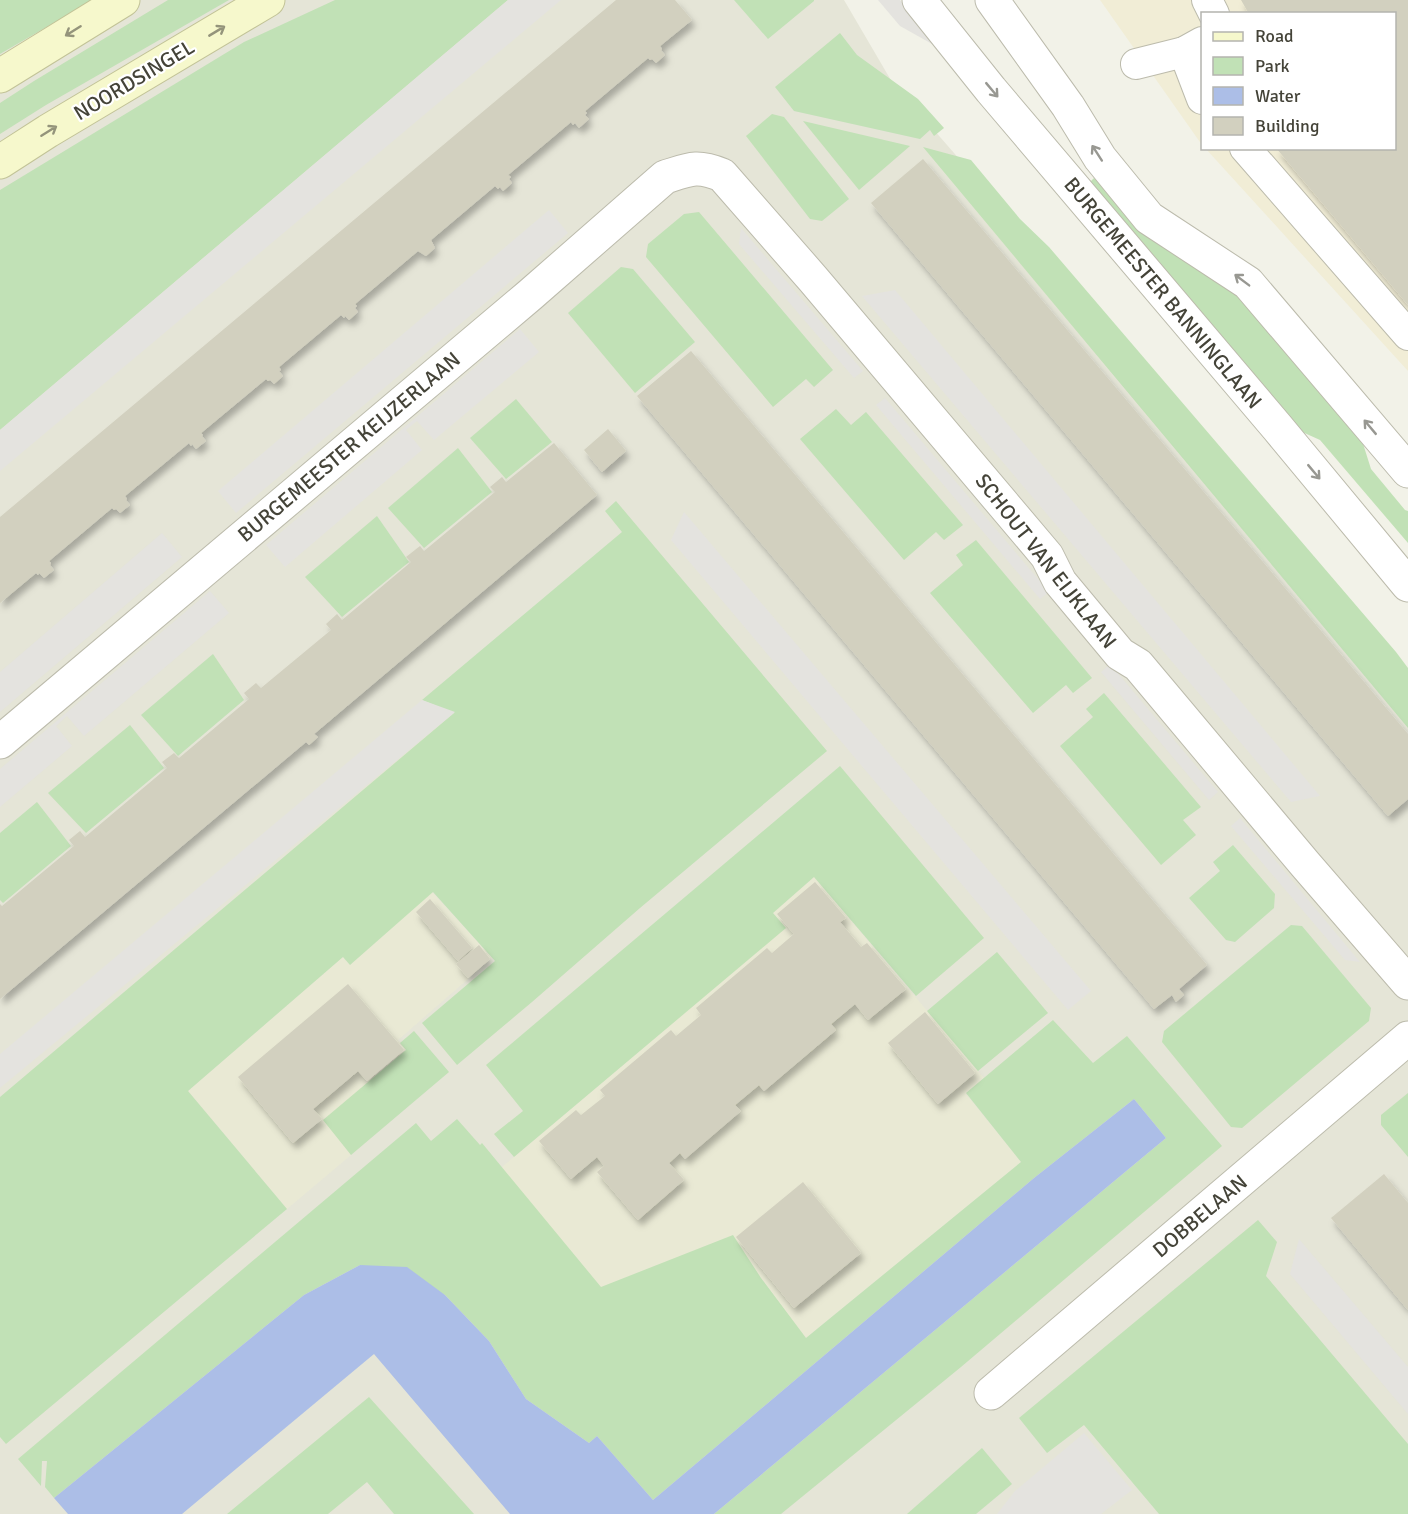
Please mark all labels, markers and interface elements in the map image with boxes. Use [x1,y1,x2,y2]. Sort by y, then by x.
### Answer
legend [1201,12,1396,150]
one-way arrow [208,24,225,36]
one-way arrow [65,25,82,37]
text: Road [1255,25,1294,47]
street label: NOORDSINGEL [69,34,199,126]
text: Park [1255,55,1290,77]
one-way arrow [985,82,998,98]
text: Water [1255,85,1301,107]
text: Building [1255,115,1319,137]
one-way arrow [40,124,57,136]
one-way arrow [1091,145,1103,162]
street label: BURGEMEESTER BANNINGLAAN [1058,172,1268,414]
one-way arrow [1235,274,1251,286]
street label: BURGEMEESTER KEIJZERLAAN [232,346,466,548]
one-way arrow [1363,420,1377,435]
one-way arrow [1307,464,1321,479]
street label: SCHOUT VAN EIJKLAAN [970,468,1122,654]
street label: DOBBELAAN [1147,1169,1253,1263]

